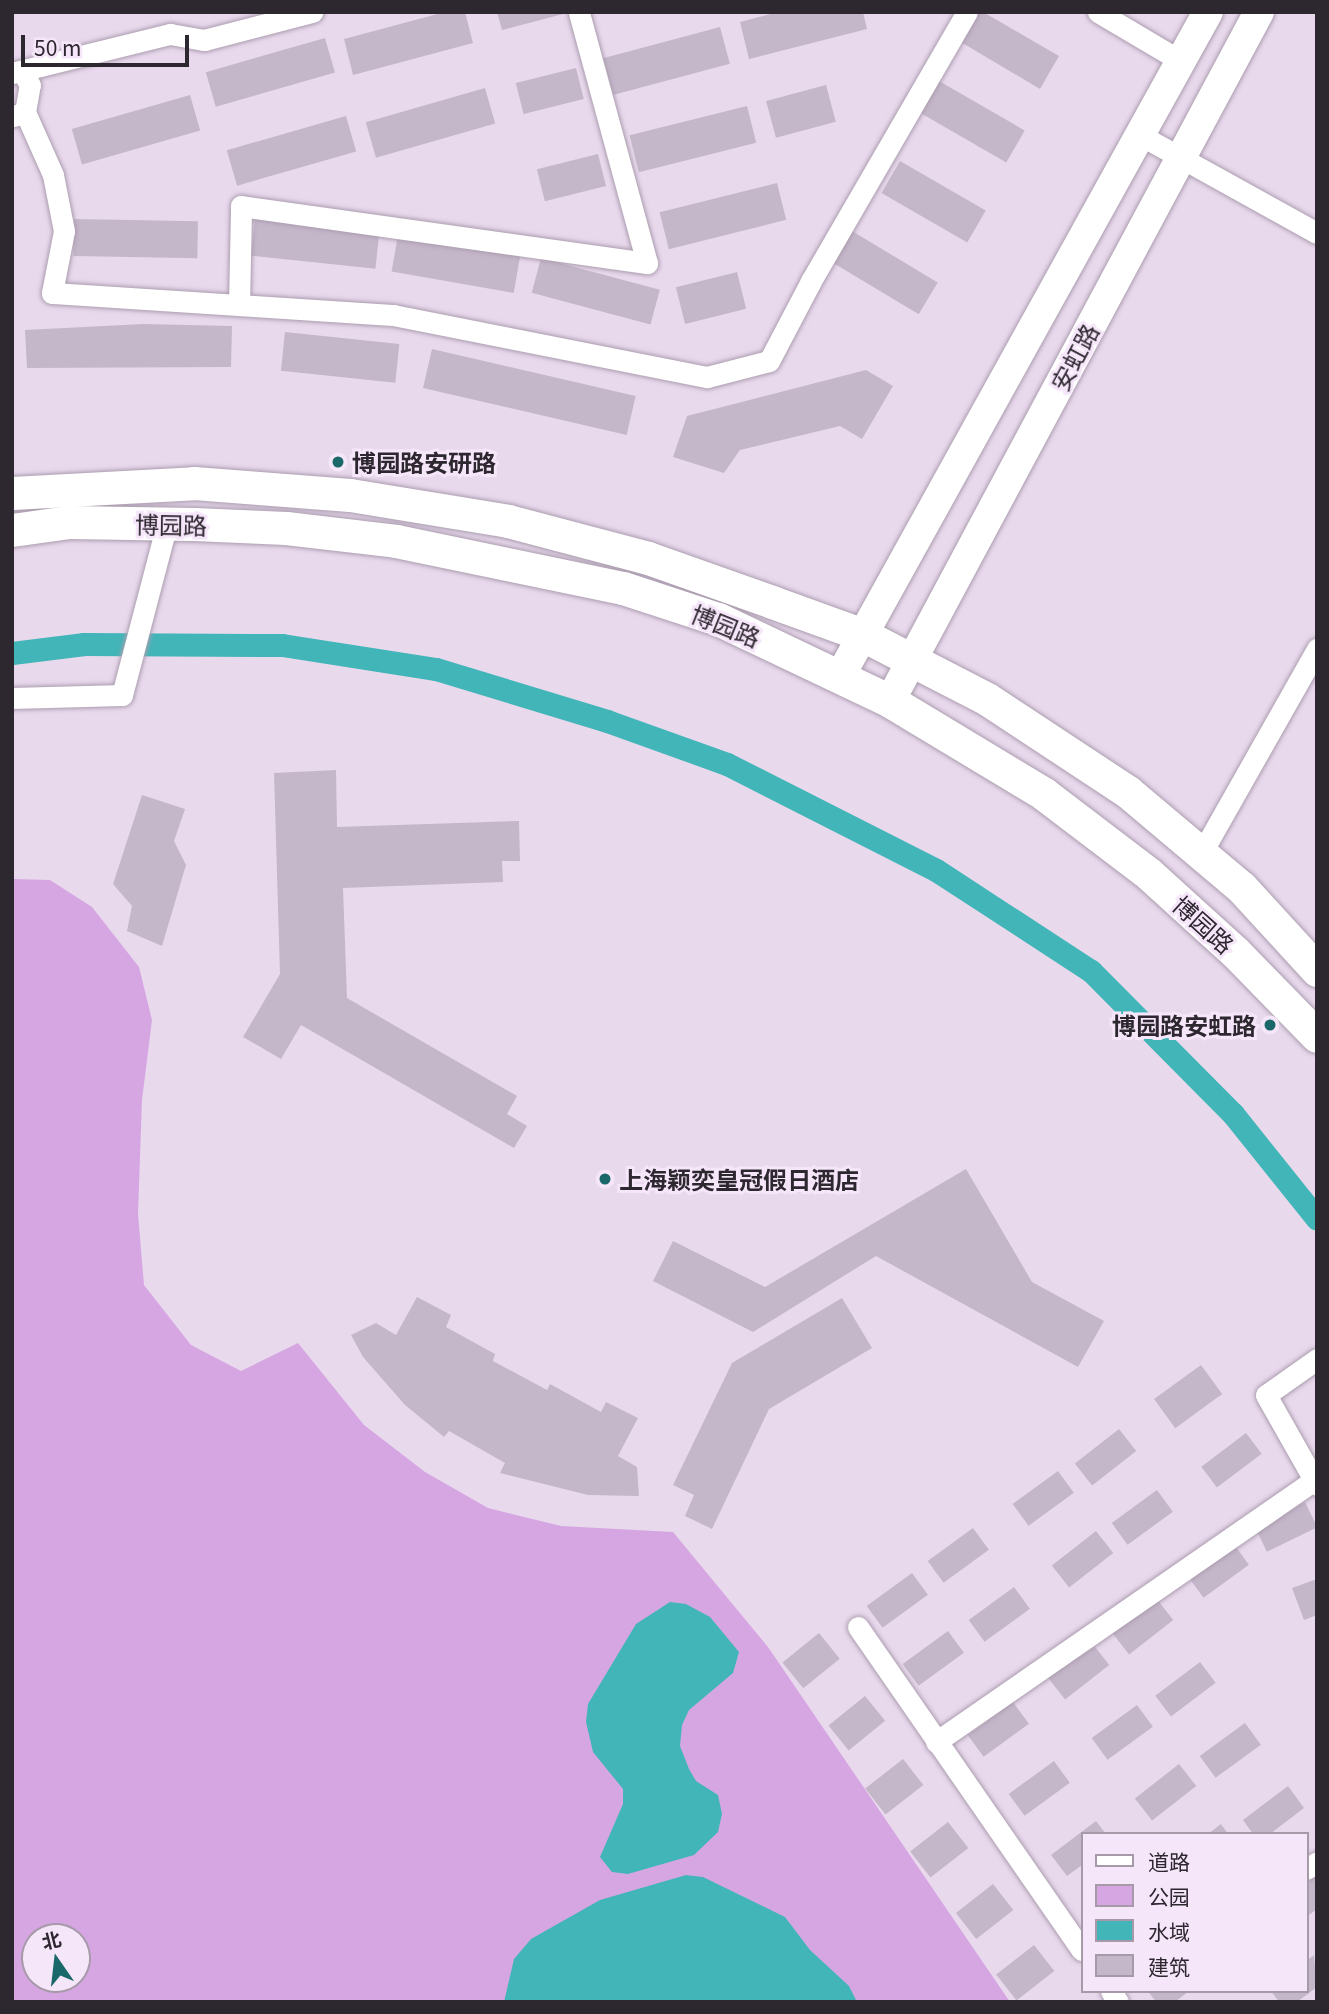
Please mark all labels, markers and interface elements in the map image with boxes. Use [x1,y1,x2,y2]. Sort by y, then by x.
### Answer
scale bar [24,21,192,65]
text: 50 m [34,32,81,62]
street label: 安虹路 [1044,318,1104,396]
place label: 博园路安研路 [352,448,496,476]
marker: 博园路安研路 [330,454,346,470]
street label: 博园路 [135,509,207,539]
street label: 博园路 [687,598,765,652]
street label: 博园路 [1168,889,1240,959]
place label: 博园路安虹路 [1112,1011,1256,1039]
marker: 博园路安虹路 [1262,1017,1278,1033]
place label: 上海颖奕皇冠假日酒店 [619,1165,859,1193]
marker: 上海颖奕皇冠假日酒店 [597,1171,613,1187]
legend [1080,1832,1308,1993]
text: 道路 [1148,1846,1190,1876]
text: 公园 [1148,1881,1190,1911]
text: 水域 [1148,1916,1190,1946]
north arrow [21,1923,91,1993]
text: 北 [39,1924,64,1954]
text: 建筑 [1148,1951,1190,1981]

